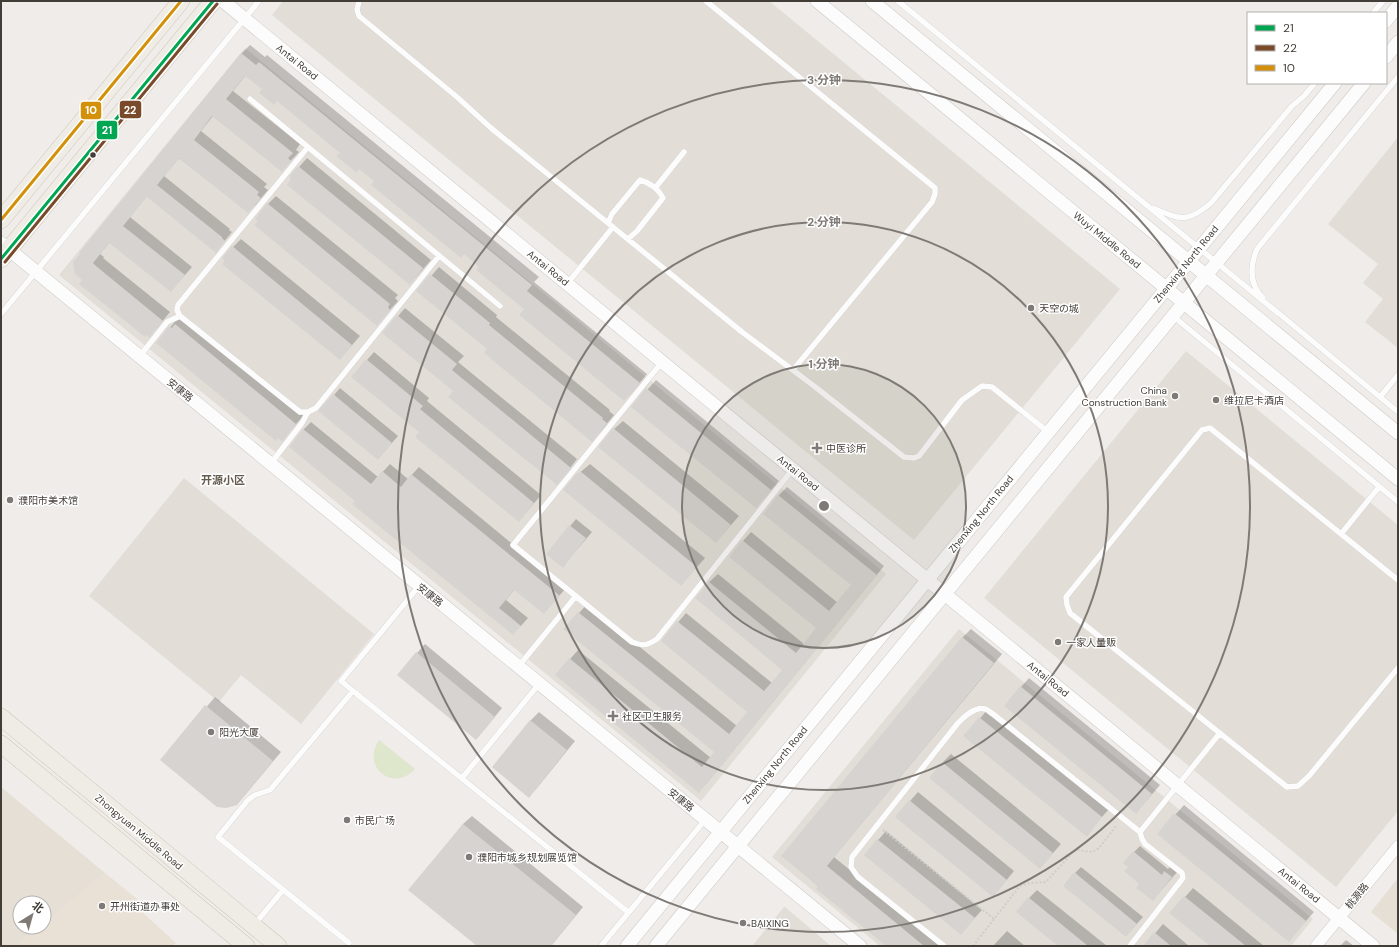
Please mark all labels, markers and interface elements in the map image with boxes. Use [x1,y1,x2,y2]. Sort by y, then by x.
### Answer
legend [1247,12,1387,84]
text: 21 [1283,20,1294,36]
text: 22 [1283,40,1297,56]
street label: Antai Road [273,41,321,83]
text: 10 [1283,60,1295,76]
text: 3 分钟 [807,72,841,88]
line badge: 22 [119,100,142,119]
line badge: 10 [80,101,102,120]
text: 10 [85,103,97,117]
text: 22 [124,103,136,117]
line badge: 21 [96,120,118,140]
text: 21 [102,123,112,137]
unlabelled marker [88,150,98,160]
street label: Wuyi Middle Road [1071,209,1143,271]
text: 2 分钟 [807,214,841,230]
street label: Zhenxing North Road [1151,223,1221,305]
street label: Antai Road [524,247,572,289]
place label: 天空の城 [1039,302,1079,315]
marker: 天空の城 [1026,303,1036,313]
text: 1 分钟 [808,356,840,372]
street label: 安康路 [164,376,196,404]
place label: China Construction Bank [1082,384,1167,409]
marker: China Construction Bank [1170,391,1180,401]
place label: 维拉尼卡酒店 [1224,394,1284,407]
marker: 维拉尼卡酒店 [1211,395,1221,405]
marker: 中医诊所 [811,442,823,454]
place label: 中医诊所 [826,442,866,455]
street label: Antai Road [774,452,822,494]
district label: 开源小区 [201,473,245,487]
street label: Zhenxing North Road [946,473,1016,555]
place label: 濮阳市美术馆 [18,494,78,507]
marker: 濮阳市美术馆 [5,495,15,505]
centre of rings [817,499,831,513]
street label: 安康路 [414,581,446,609]
place label: 一家人量贩 [1066,636,1116,649]
marker: 一家人量贩 [1053,637,1063,647]
street label: Antai Road [1024,658,1072,700]
marker: 社区卫生服务 [607,710,619,722]
place label: 社区卫生服务 [622,710,682,723]
street label: Zhenxing North Road [740,724,810,806]
place label: 阳光大厦 [219,726,259,739]
marker: 阳光大厦 [206,727,216,737]
street label: 安康路 [665,786,697,814]
street label: Zhongyuan Middle Road [92,791,186,873]
place label: 市民广场 [355,814,395,827]
marker: 市民广场 [342,815,352,825]
place label: 濮阳市城乡规划展览馆 [477,851,577,864]
marker: 濮阳市城乡规划展览馆 [464,852,474,862]
street label: Antai Road [1275,864,1323,906]
street label: 桃源路 [1343,880,1371,912]
north arrow [12,895,52,935]
text: 北 [29,898,47,916]
place label: 开州街道办事处 [110,900,180,913]
marker: 开州街道办事处 [97,901,107,911]
place label: BAIXING [751,917,789,930]
marker: BAIXING [738,918,748,928]

